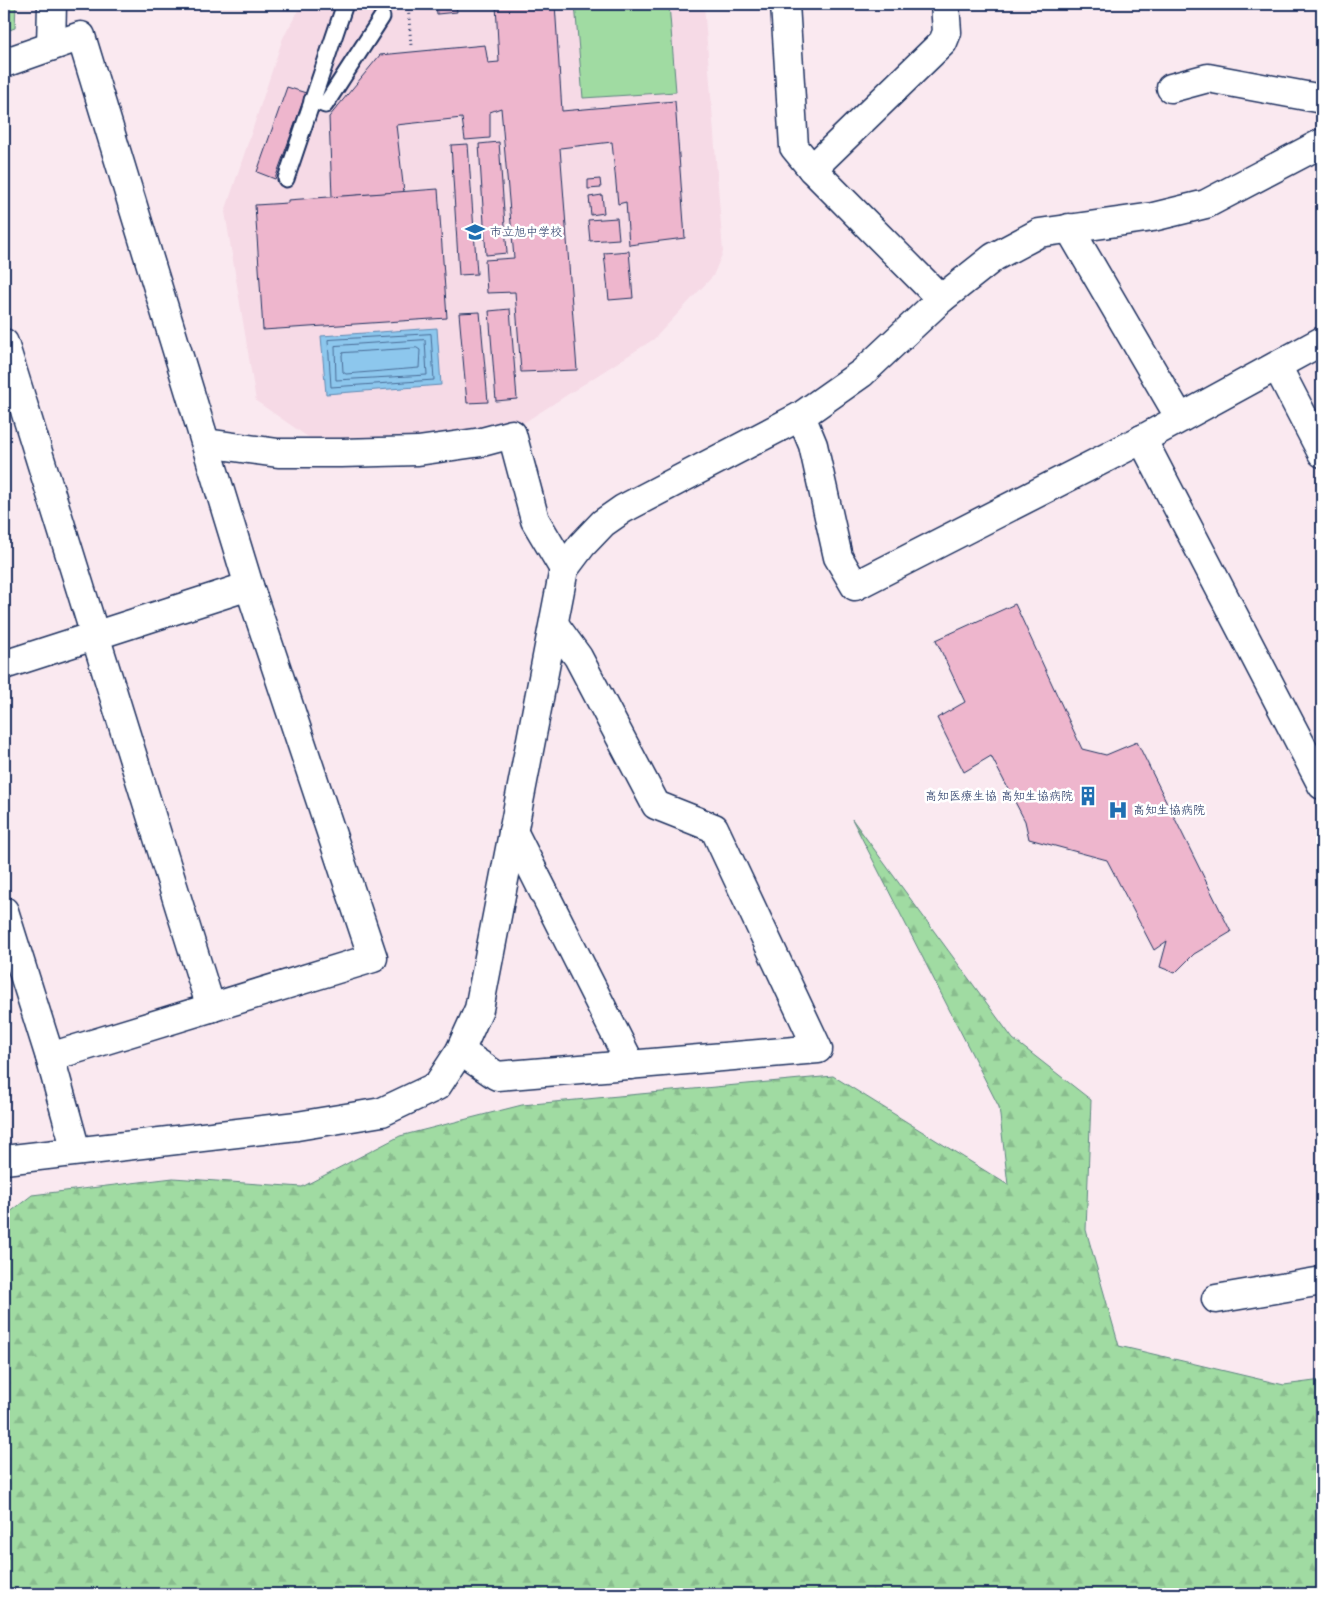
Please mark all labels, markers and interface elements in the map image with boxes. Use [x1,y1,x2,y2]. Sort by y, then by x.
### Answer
school or university icon: 市立旭中学校 [464,221,486,243]
place label: 市立旭中学校 [490,222,562,240]
building icon: 高知医療生協 高知生協病院 [1077,785,1099,807]
place label: 高知医療生協 高知生協病院 [925,786,1073,804]
hospital icon: 高知生協病院 [1107,799,1129,821]
place label: 高知生協病院 [1133,800,1205,818]

